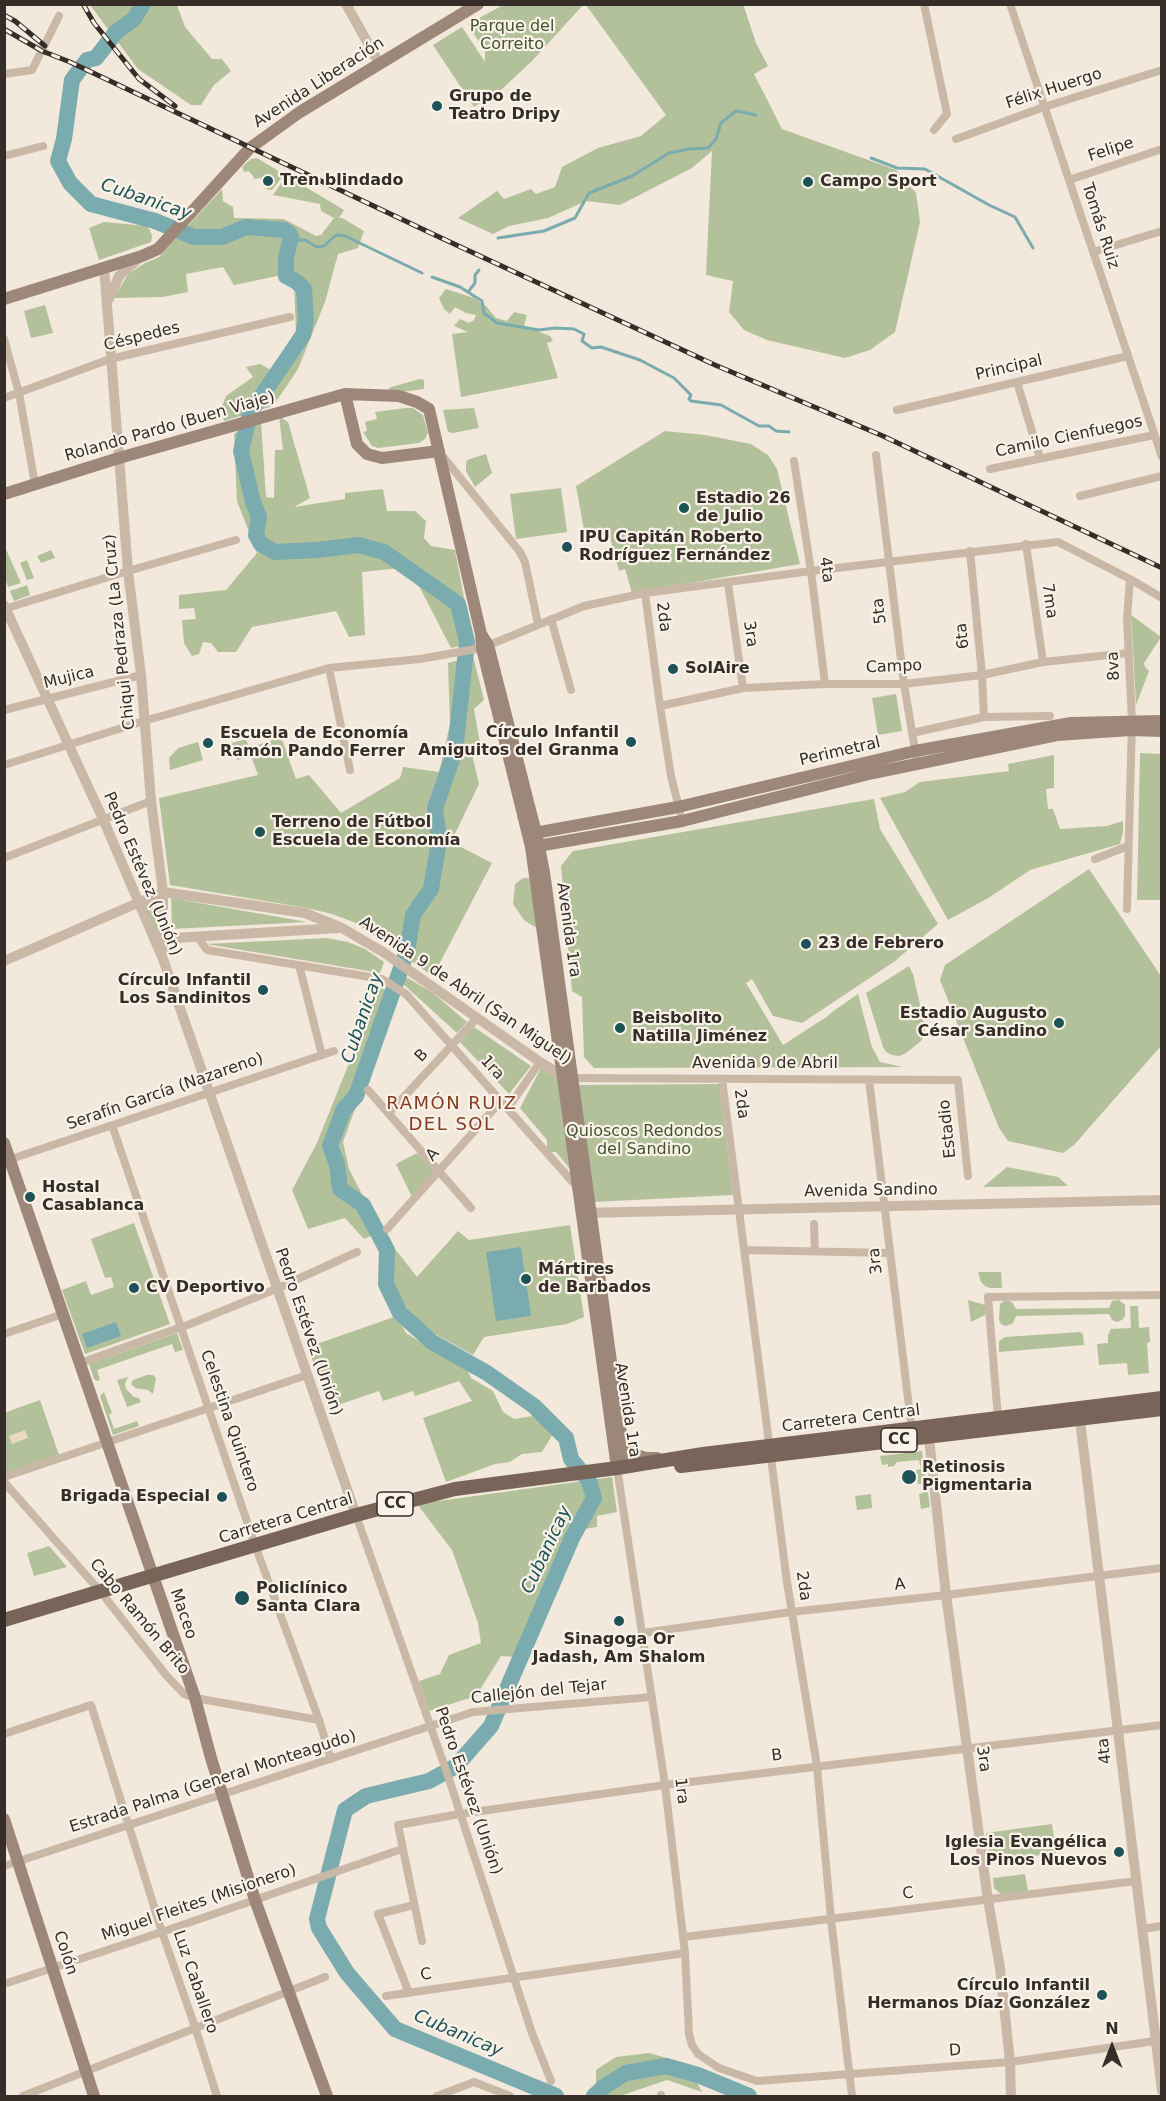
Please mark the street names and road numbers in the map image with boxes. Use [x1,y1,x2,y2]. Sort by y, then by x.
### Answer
street label: Avenida Liberación [250,34,388,132]
street label: Félix Huergo [1004,64,1104,114]
street label: Felipe [1086,134,1136,166]
street label: Tomás Ruiz [1077,181,1123,271]
street label: Céspedes [102,318,182,356]
street label: Principal [974,351,1044,385]
street label: Rolando Pardo (Buen Viaje) [63,388,277,466]
street label: Camilo Cienfuegos [994,412,1144,462]
street label: Chiqui Pedraza (La Cruz) [100,533,140,731]
street label: 4ta [815,556,837,584]
street label: 7ma [1037,582,1061,620]
street label: 5ta [869,597,891,625]
street label: 2da [652,601,674,633]
street label: 3ra [739,620,761,648]
street label: 6ta [952,622,974,650]
street label: 8va [1104,651,1124,681]
street label: Campo [865,656,923,678]
street label: Mujica [42,662,96,694]
street label: Perimetral [798,733,882,771]
street label: Pedro Estévez (Unión) [99,789,185,959]
street label: Avenida 1ra [552,881,584,979]
street label: Avenida 9 de Abril (San Miguel) [355,913,575,1069]
street label: B [411,1045,433,1067]
street label: Serafín García (Nazareno) [64,1049,266,1135]
street label: 1ra [476,1052,508,1084]
street label: Avenida 9 de Abril [692,1054,838,1074]
street label: 2da [729,1088,753,1120]
street label: Estadio [935,1099,961,1159]
street label: A [422,1145,444,1165]
street label: Avenida Sandino [804,1180,938,1202]
street label: Pedro Estévez (Unión) [270,1246,346,1418]
street label: 3ra [865,1247,887,1275]
street label: Celestina Quintero [196,1348,262,1494]
street label: Avenida 1ra [610,1361,644,1459]
street label: Carretera Central [781,1401,921,1437]
road number: CC [881,1428,917,1452]
street label: Carretera Central [217,1489,355,1549]
road number: CC [377,1492,413,1516]
street label: Cabo Ramón Brito [85,1555,193,1679]
street label: 2da [791,1570,815,1602]
street label: A [894,1575,906,1595]
street label: Maceo [165,1586,201,1642]
street label: Callejón del Tejar [470,1675,608,1709]
street label: Pedro Estévez (Unión) [430,1705,506,1877]
street label: Estrada Palma (General Monteagudo) [67,1726,359,1838]
street label: 4ta [1094,1737,1116,1765]
street label: 3ra [972,1745,994,1773]
street label: B [770,1746,784,1766]
street label: 1ra [670,1777,692,1805]
street label: Miguel Fleites (Misionero) [99,1861,299,1945]
street label: C [901,1884,915,1904]
street label: Colón [49,1928,81,1978]
street label: Luz Caballero [168,1928,222,2036]
street label: C [419,1965,433,1985]
street label: D [948,2041,962,2061]

